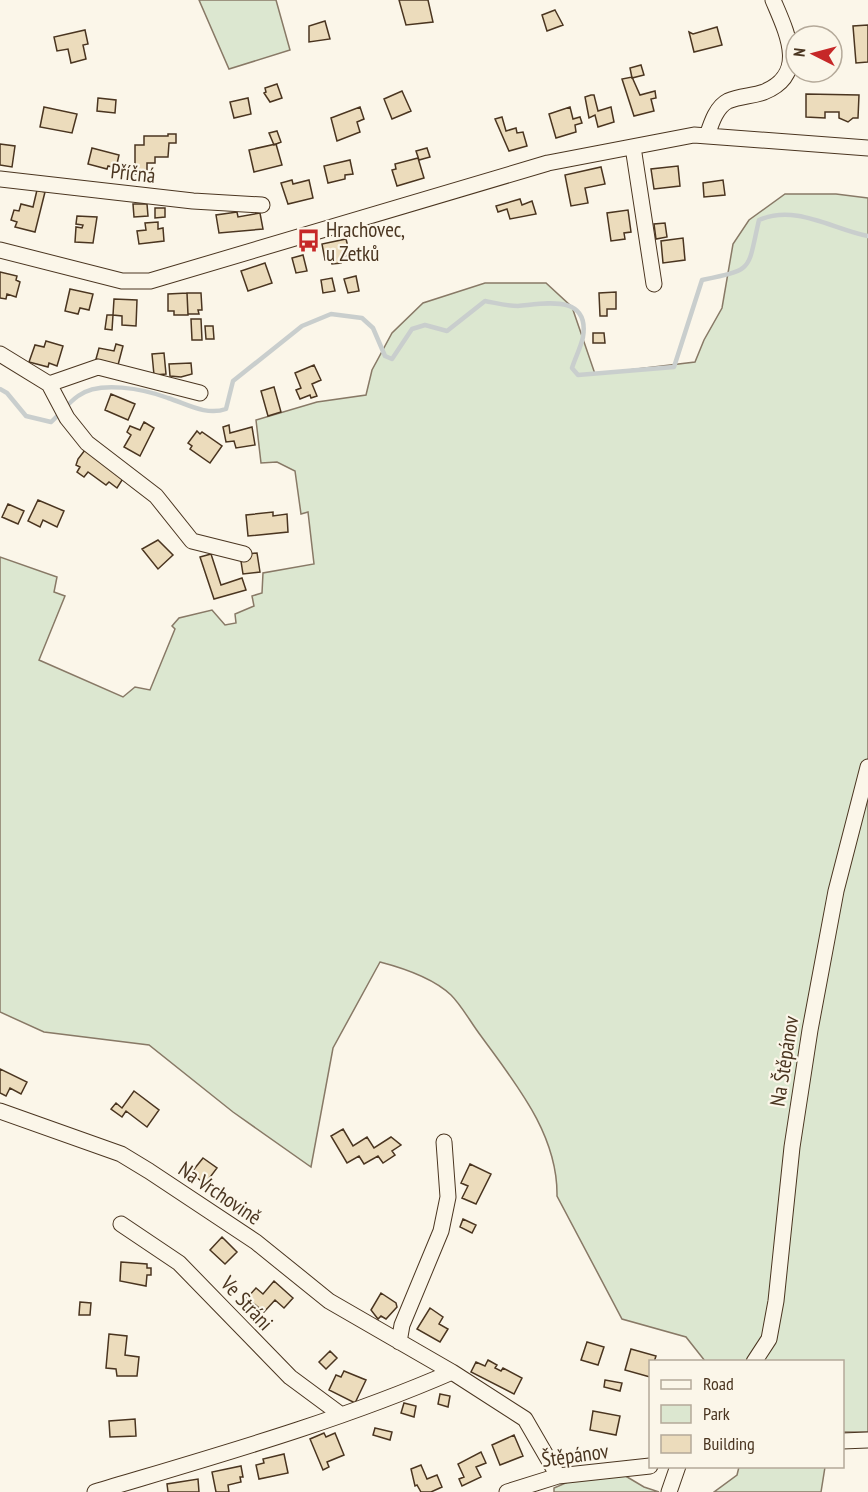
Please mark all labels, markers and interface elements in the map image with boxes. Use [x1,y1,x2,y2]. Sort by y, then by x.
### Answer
north arrow [784,24,844,84]
text: N [789,47,809,58]
street label: Příčná [109,157,157,189]
place label: Hrachovec, u Zetků [326,216,405,267]
bus stop icon: Hrachovec, u Zetků [295,228,321,254]
street label: Na Štěpánov [764,1013,805,1108]
street label: Na Vrchovině [173,1155,267,1231]
street label: Ve Stráni [214,1269,279,1336]
legend [649,1360,844,1468]
text: Road [703,1372,734,1395]
text: Park [703,1402,730,1425]
text: Building [703,1432,755,1455]
street label: Štěpánov [540,1437,611,1473]

